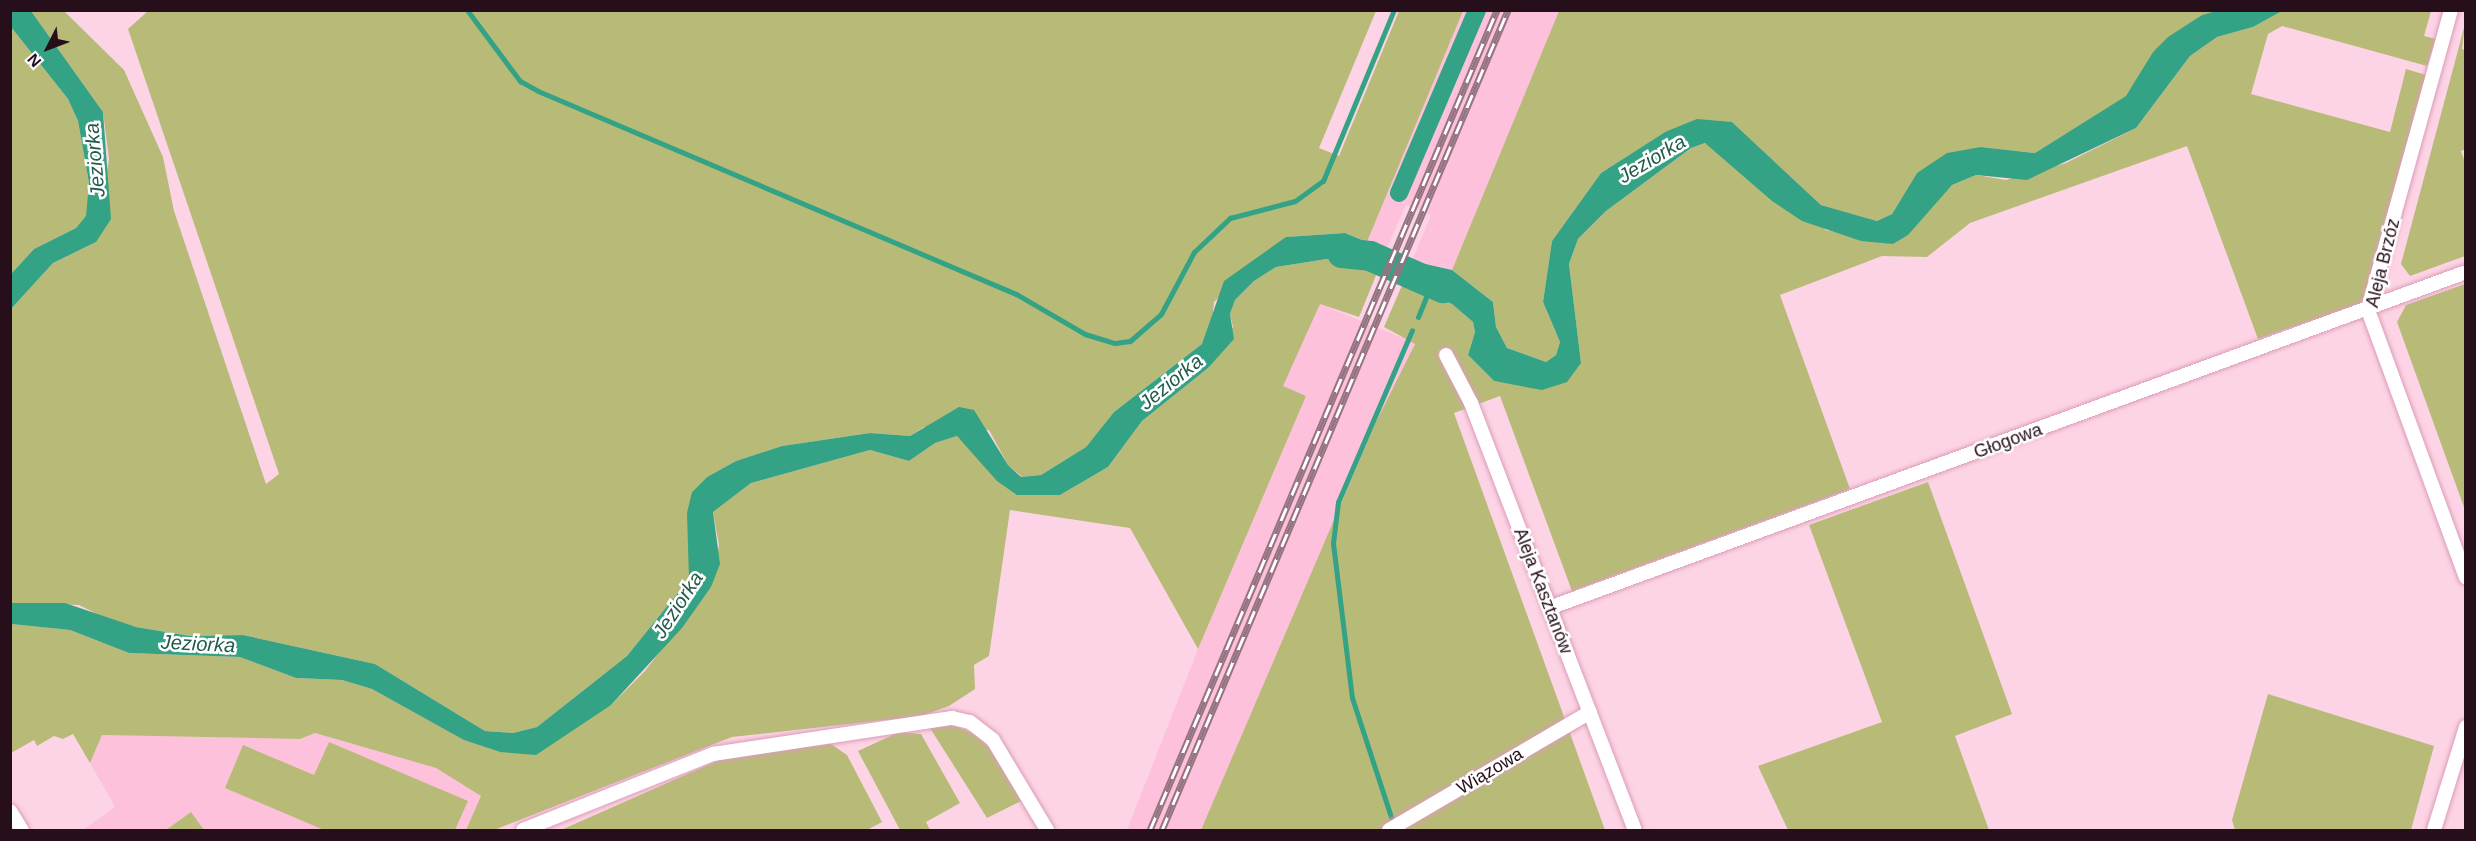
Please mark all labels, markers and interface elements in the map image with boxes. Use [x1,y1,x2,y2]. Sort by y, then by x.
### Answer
north arrow [18,18,78,78]
text: N [24,50,44,70]
water label: Jeziorka [80,122,110,198]
water label: Jeziorka [1614,130,1690,188]
street label: Aleja Brzóz [2362,216,2404,310]
water label: Jeziorka [1135,349,1207,415]
street label: Głogowa [1971,419,2045,463]
street label: Aleja Kasztanów [1509,525,1577,657]
water label: Jeziorka [648,567,708,643]
water label: Jeziorka [160,630,236,658]
street label: Wiązowa [1453,743,1527,799]

